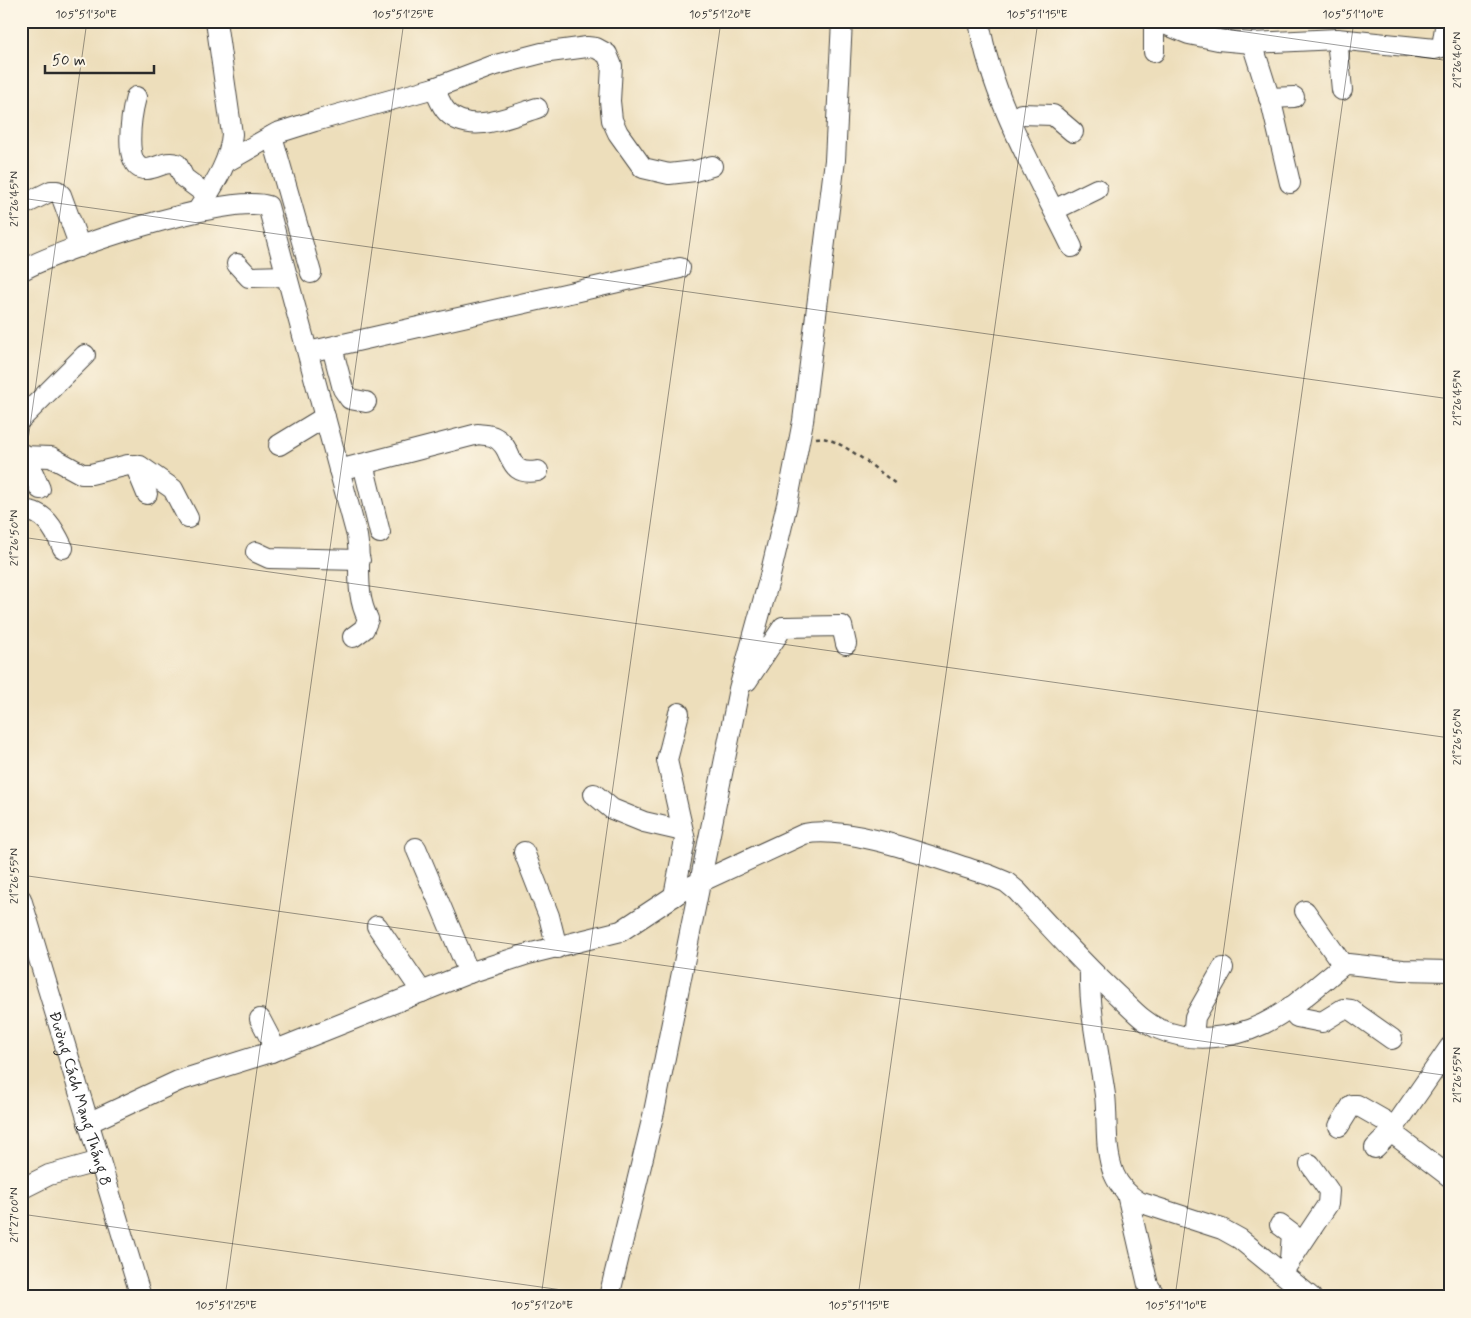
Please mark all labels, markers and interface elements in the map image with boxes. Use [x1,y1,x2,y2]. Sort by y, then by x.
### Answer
text: 105°51'30"E [55,7,117,23]
text: 105°51'25"E [372,7,434,23]
text: 105°51'20"E [689,7,751,23]
text: 105°51'15"E [1007,7,1068,23]
text: 105°51'10"E [1322,7,1384,23]
text: 21°26'40"N [1450,32,1466,88]
scale bar [45,42,154,74]
text: 50 m [52,51,86,71]
text: 21°26'45"N [7,171,23,227]
text: 21°26'45"N [1450,370,1466,426]
text: 21°26'50"N [7,510,23,566]
text: 21°26'50"N [1450,709,1466,765]
text: 21°26'55"N [7,848,23,904]
street label: Đường Cách Mạng Tháng 8 [43,1009,116,1188]
text: 21°26'55"N [1450,1047,1466,1103]
text: 21°27'00"N [7,1187,23,1243]
text: 105°51'25"E [195,1298,257,1314]
text: 105°51'20"E [511,1298,573,1314]
text: 105°51'15"E [829,1298,890,1314]
text: 105°51'10"E [1145,1298,1207,1314]

